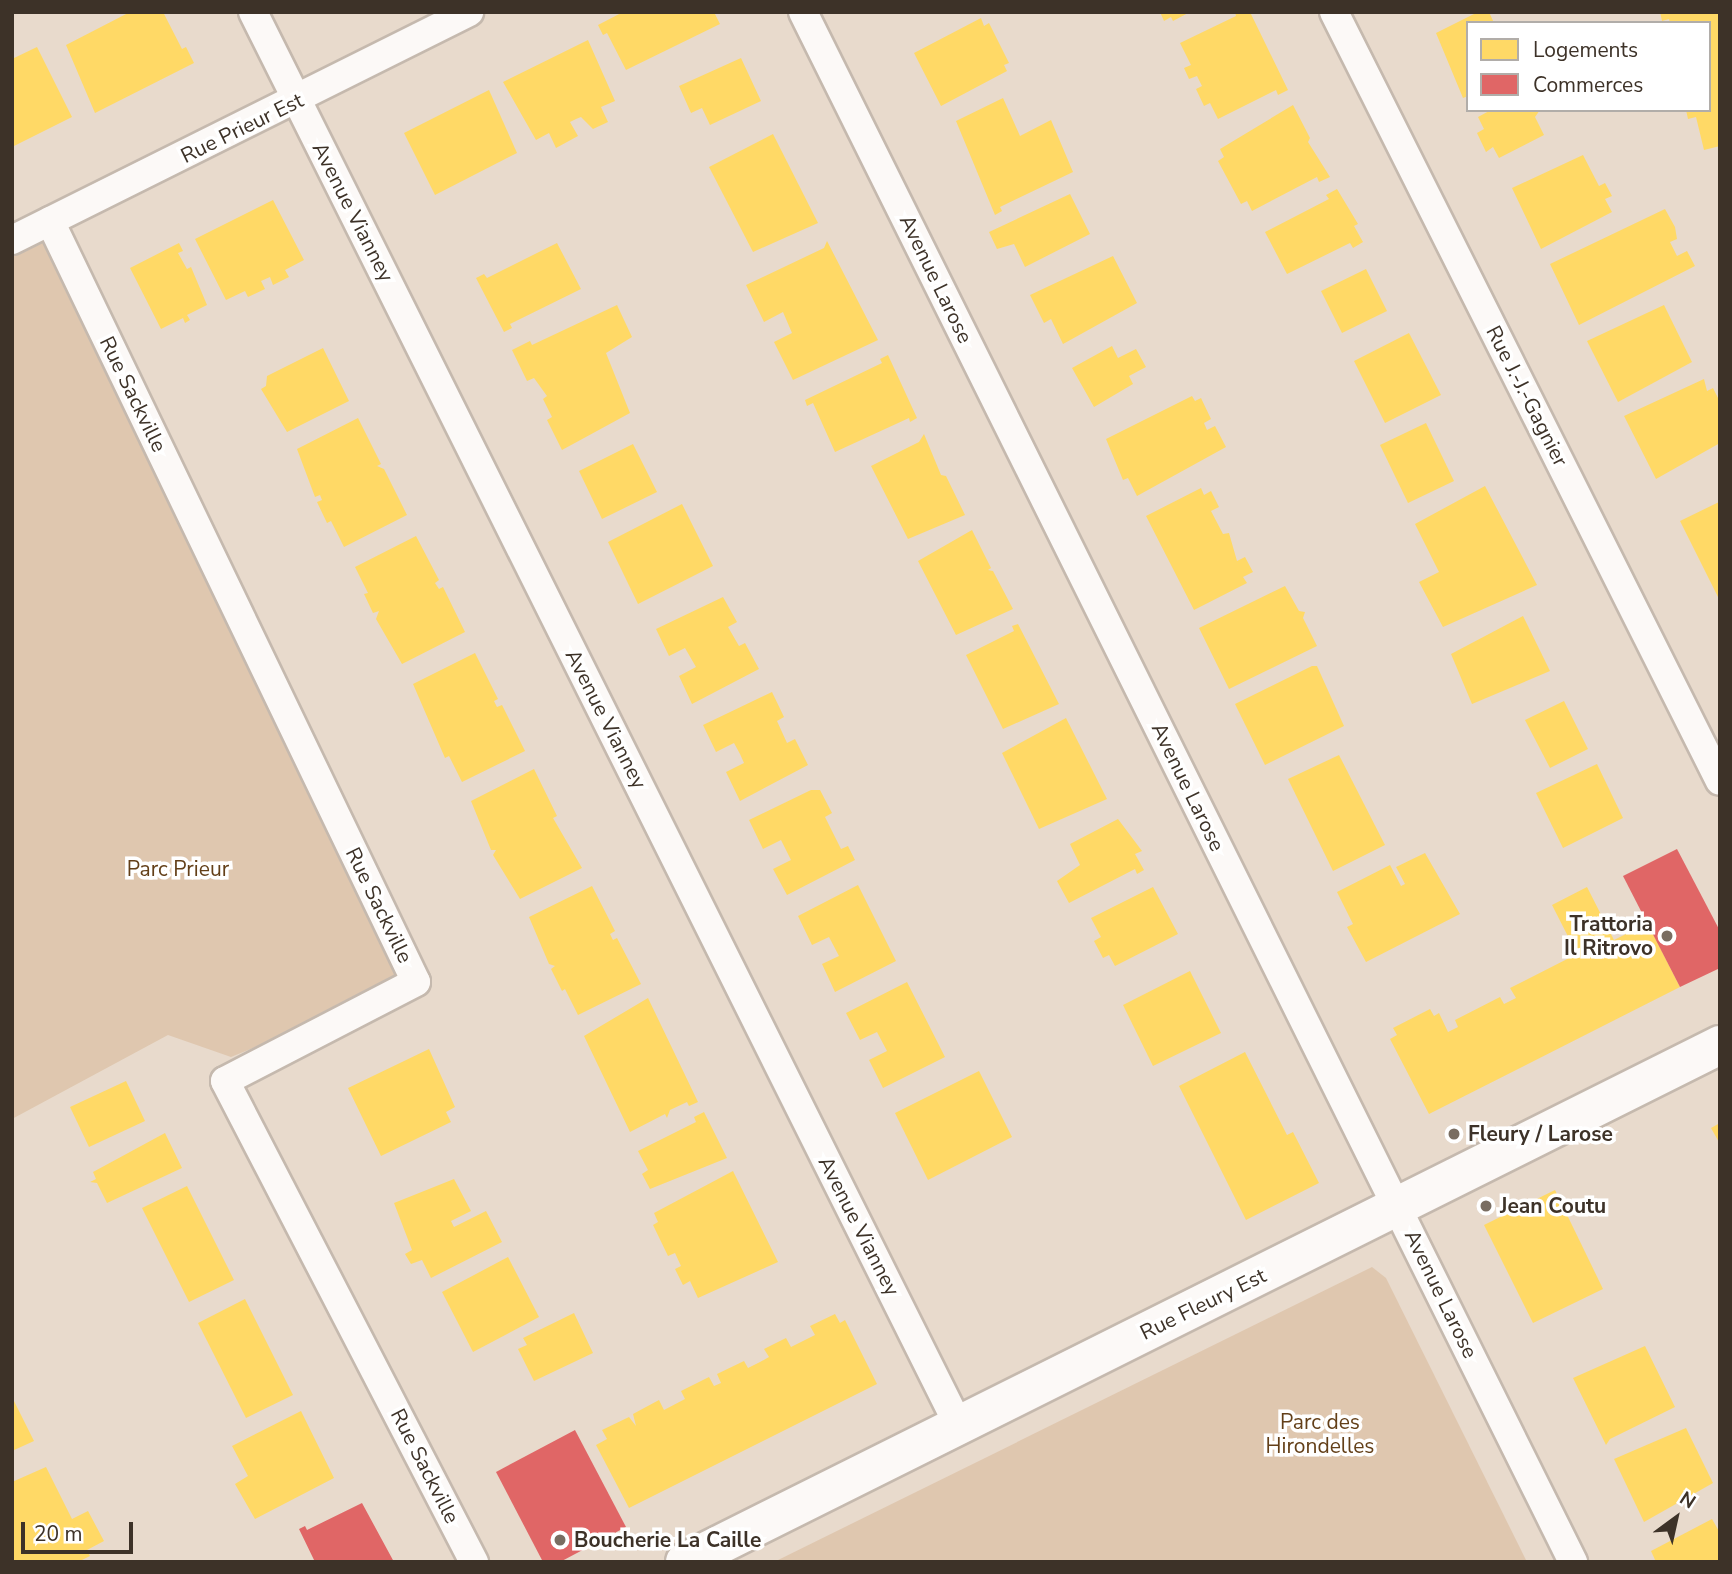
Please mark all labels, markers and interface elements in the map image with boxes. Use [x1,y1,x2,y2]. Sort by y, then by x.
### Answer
legend [1466,21,1711,112]
text: Logements [1533,36,1638,64]
text: Commerces [1533,71,1643,99]
street label: Rue Prieur Est [177,87,307,169]
street label: Avenue Vianney [307,138,399,286]
street label: Avenue Larose [894,211,978,347]
street label: Rue J.-J.-Gagnier [1481,321,1573,471]
street label: Rue Sackville [94,332,172,456]
street label: Avenue Vianney [560,645,652,793]
street label: Avenue Larose [1146,719,1230,855]
street label: Rue Sackville [340,843,418,967]
park label: Parc Prieur [127,856,229,882]
place label: Trattoria Il Ritrovo [1564,911,1653,961]
marker: Trattoria Il Ritrovo [1659,928,1675,944]
place label: Fleury / Larose [1468,1121,1613,1147]
marker: Fleury / Larose [1446,1126,1462,1142]
street label: Avenue Vianney [813,1152,905,1300]
place label: Jean Coutu [1500,1193,1606,1219]
marker: Jean Coutu [1478,1198,1494,1214]
street label: Avenue Larose [1399,1226,1483,1362]
street label: Rue Fleury Est [1136,1263,1270,1345]
street label: Rue Sackville [385,1404,465,1528]
park label: Parc des Hirondelles [1266,1409,1374,1459]
north arrow [1641,1483,1711,1553]
text: N [1674,1486,1700,1515]
scale bar [24,1508,136,1552]
text: 20 m [34,1520,83,1548]
place label: Boucherie La Caille [574,1527,761,1553]
marker: Boucherie La Caille [552,1532,568,1548]

